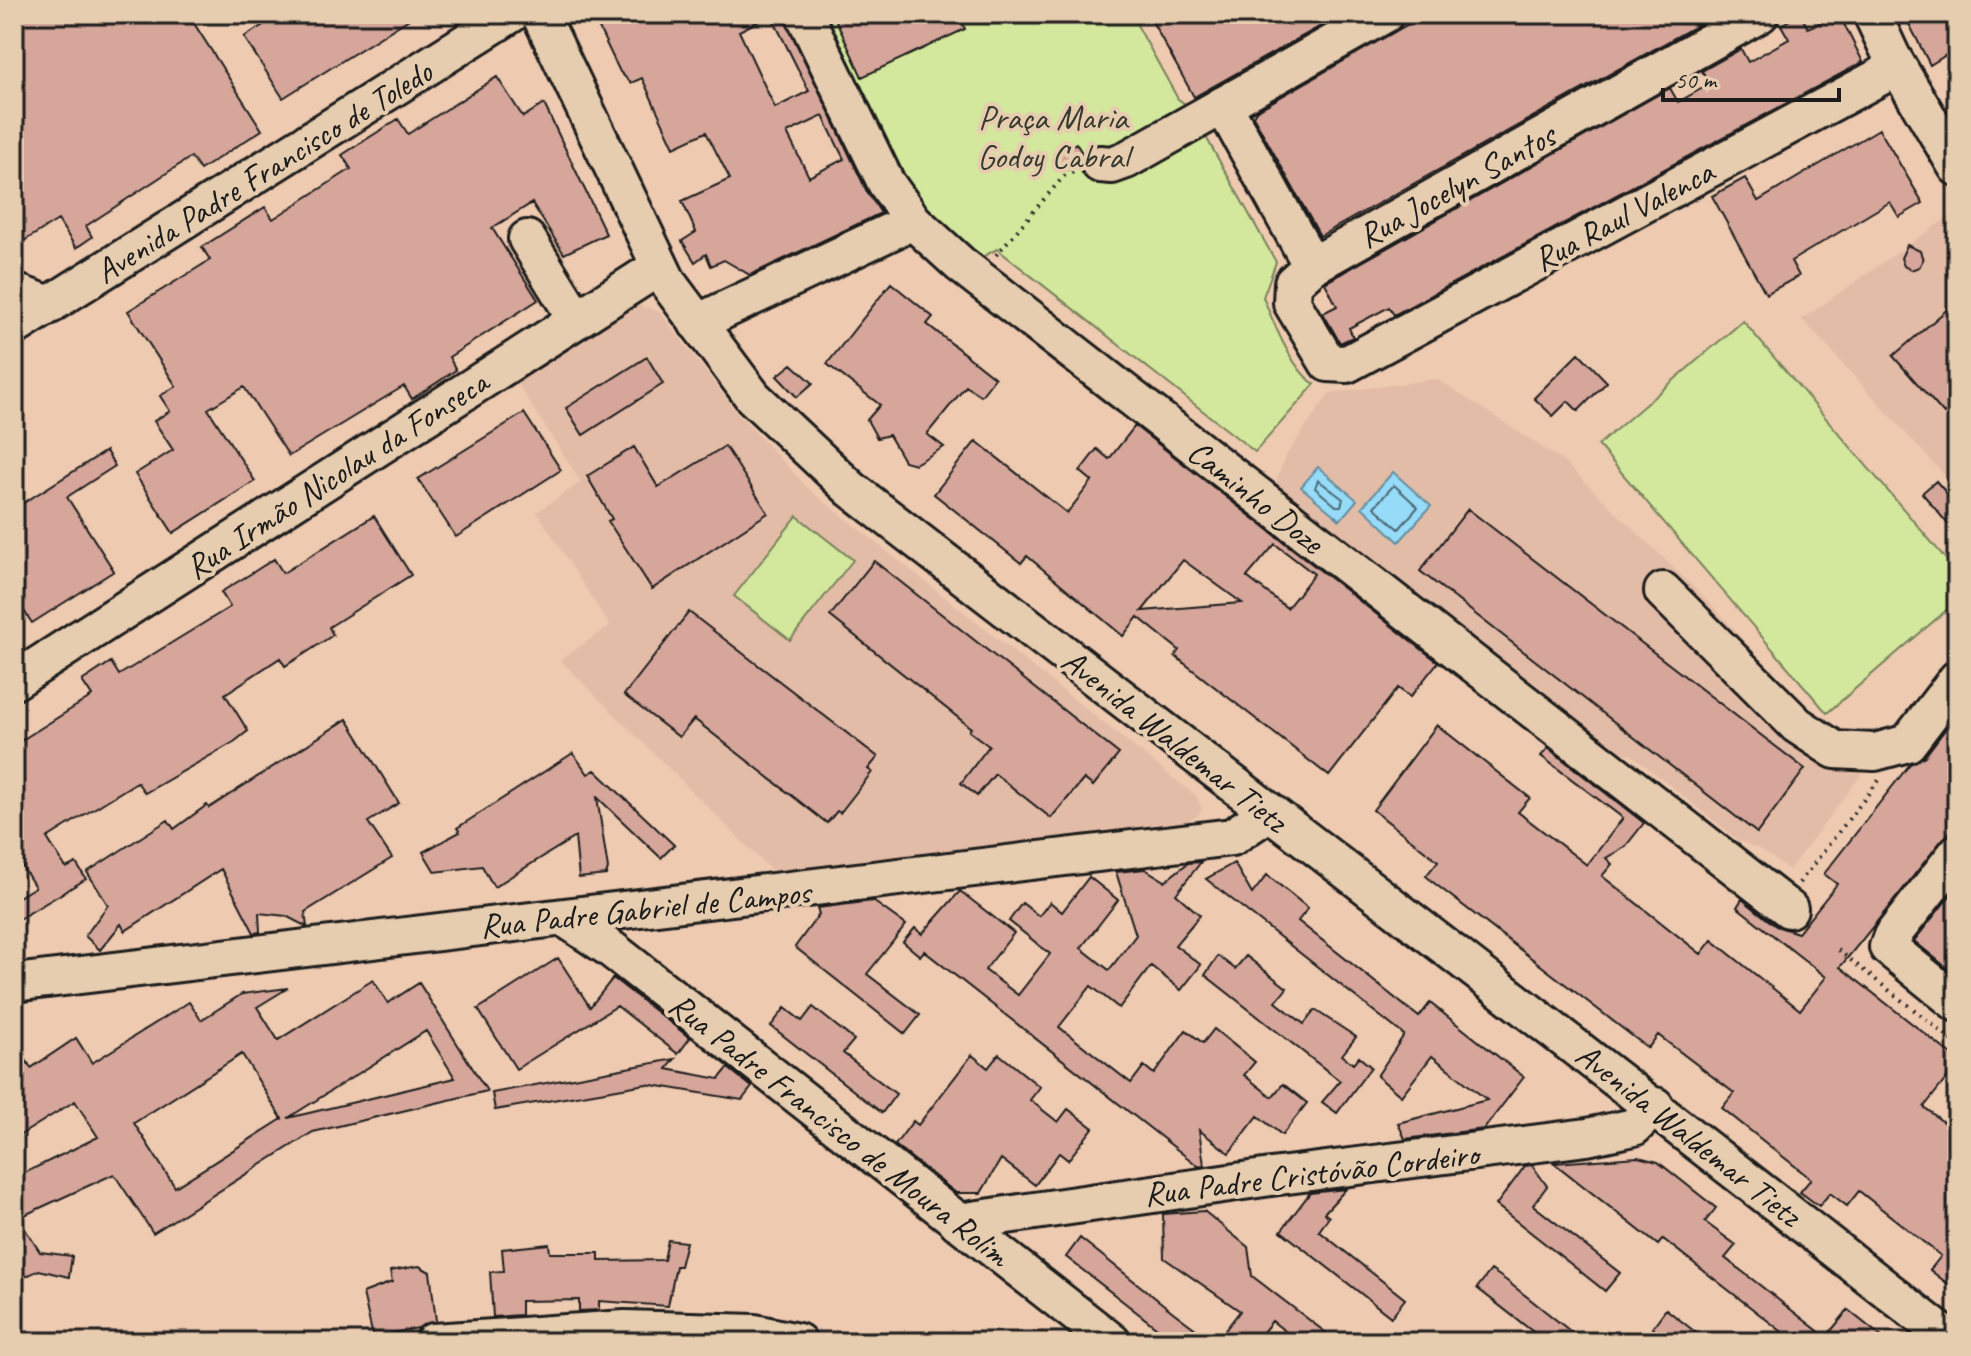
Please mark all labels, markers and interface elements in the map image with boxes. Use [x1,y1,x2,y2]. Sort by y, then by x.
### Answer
street label: Avenida Padre Francisco de Toledo [87,49,441,293]
scale bar [1663,52,1839,102]
text: 50 m [1675,65,1718,95]
park label: Praça Maria Godoy Cabral [977,96,1135,178]
street label: Rua Jocelyn Santos [1350,112,1565,257]
street label: Rua Raul Valenca [1526,149,1723,281]
street label: Rua Irmão Nicolau da Fonseca [177,359,498,588]
street label: Caminho Doze [1179,430,1334,564]
street label: Avenida Waldemar Tietz [1053,639,1298,843]
street label: Rua Padre Gabriel de Campos [478,869,816,947]
street label: Rua Padre Francisco de Moura Rolim [661,983,1021,1277]
street label: Avenida Waldemar Tietz [1567,1033,1812,1237]
street label: Rua Padre Cristóvão Cordeiro [1142,1131,1485,1215]

